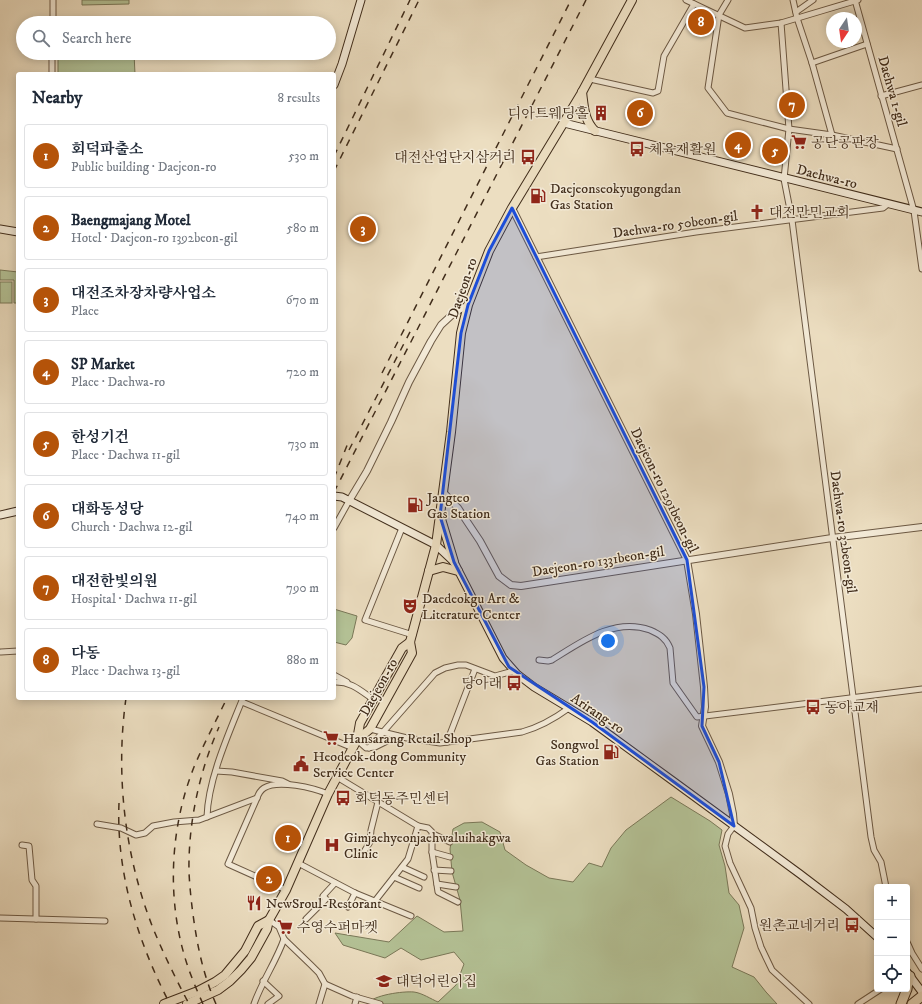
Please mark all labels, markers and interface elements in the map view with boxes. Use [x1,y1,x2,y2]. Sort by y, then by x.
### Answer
pin: 8 [688,7,714,37]
north arrow [826,12,862,48]
search box [16,16,336,60]
icon: search [30,27,52,49]
text: Search here [62,29,131,48]
street label: Daehwa 1-gil [873,54,911,129]
text: Nearby [32,87,82,109]
text: 8 results [278,90,320,106]
pin: 7 [779,90,805,120]
pin: 6 [627,98,653,128]
building icon: 디아트웨딩홀 [592,104,610,122]
place label: 디아트웨딩홀 [508,105,589,123]
pin: 4 [725,130,751,160]
supermarket icon: 공단공판장 [790,133,808,151]
place label: 공단공판장 [811,134,879,152]
pin: 5 [762,136,788,166]
text: 회덕파출소 [71,140,143,159]
bus stop icon: 체육재활원 [628,140,646,158]
place label: 체육재활원 [649,141,717,159]
text: 1 [44,148,48,164]
text: 530 m [288,148,319,164]
bus stop icon: 대전산업단지삼거리 [519,148,537,166]
place label: 대전산업단지삼거리 [394,149,516,167]
text: Public building · Daejeon-ro [71,159,216,175]
street label: Daehwa-ro [794,161,859,193]
place label: Daejeonseokyugongdan Gas Station [550,180,682,214]
fuel station icon: Daejeonseokyugongdan Gas Station [529,187,547,205]
church icon: 대전만민교회 [748,203,766,221]
place label: 대전만민교회 [769,204,850,222]
street label: Daehwa-ro 50beon-gil [611,207,740,243]
text: Baengmajang Motel [71,211,191,230]
pin: 3 [350,214,376,244]
text: 2 [43,220,49,236]
text: 580 m [287,220,319,236]
text: Hotel · Daejeon-ro 1392beon-gil [71,230,238,246]
street label: Daejeon-ro [444,255,482,321]
text: 대전조차장차량사업소 [71,284,216,303]
text: 3 [44,292,48,308]
text: 670 m [286,292,319,308]
text: Place [71,303,99,319]
text: SP Market [71,355,135,374]
text: 4 [42,364,50,380]
text: 720 m [286,364,319,380]
text: Place · Daehwa-ro [71,374,165,390]
street label: Daejeon-ro 1291beon-gil [626,425,703,557]
text: 한성기건 [71,428,129,447]
text: 5 [43,436,49,452]
text: 730 m [288,436,319,452]
text: Place · Daehwa 11-gil [71,447,180,463]
street label: Daehwa-ro 32beon-gil [825,470,861,596]
place label: Jangteo Gas Station [425,489,491,523]
fuel station icon: Jangteo Gas Station [406,496,424,514]
text: 대화동성당 [71,500,143,519]
text: 6 [43,508,49,524]
text: 740 m [285,508,319,524]
text: Church · Daehwa 12-gil [71,519,193,535]
street label: Daejeon-ro 1331beon-gil [531,543,666,581]
text: 대전한빛의원 [71,572,158,591]
text: 7 [43,580,49,596]
text: 790 m [286,580,319,596]
place label: Daedeokgu Art & Literature Center [422,590,521,624]
text: Hospital · Daehwa 11-gil [71,591,197,607]
theatre icon: Daedeokgu Art & Literature Center [401,597,419,615]
your location [598,631,618,651]
text: 다동 [71,644,100,663]
text: 8 [43,652,49,668]
text: 880 m [286,652,319,668]
street label: Daejeon-ro [356,655,402,719]
text: Place · Daehwa 13-gil [71,663,180,679]
bus stop icon: 당아래 [505,674,523,692]
place label: 당아래 [461,675,502,693]
street label: Arirang-ro [567,689,628,738]
bus stop icon: 동아교재 [804,698,822,716]
place label: 동아교재 [825,699,879,717]
supermarket icon: Hansarang Retail Shop [322,729,340,747]
place label: Hansarang Retail Shop [343,730,472,748]
place label: Songwol Gas Station [536,736,600,770]
fuel station icon: Songwol Gas Station [602,743,620,761]
place label: Heodeok-dong Community Service Center [313,748,466,782]
public building icon: Heodeok-dong Community Service Center [292,755,310,773]
bus stop icon: 회덕동주민센터 [334,789,352,807]
place label: 회덕동주민센터 [355,790,450,808]
pin: 1 [275,823,301,853]
place label: Gimjaehyeonjaehwaluihakgwa Clinic [344,829,511,863]
hospital icon: Gimjaehyeonjaehwaluihakgwa Clinic [323,836,341,854]
pin: 2 [256,864,282,894]
map controls [874,884,910,992]
button: + [874,884,910,920]
restaurant icon: NewSroul-Restorant [245,894,263,912]
place label: NewSroul-Restorant [266,895,382,913]
bus stop icon: 원촌교네거리 [843,916,861,934]
place label: 원촌교네거리 [759,917,840,935]
supermarket icon: 수영수퍼마켓 [276,918,294,936]
place label: 수영수퍼마켓 [297,919,378,937]
button: − [874,920,910,956]
button: locate [874,956,910,992]
school or university icon: 대덕어린이집 [375,972,393,990]
place label: 대덕어린이집 [396,973,477,991]

